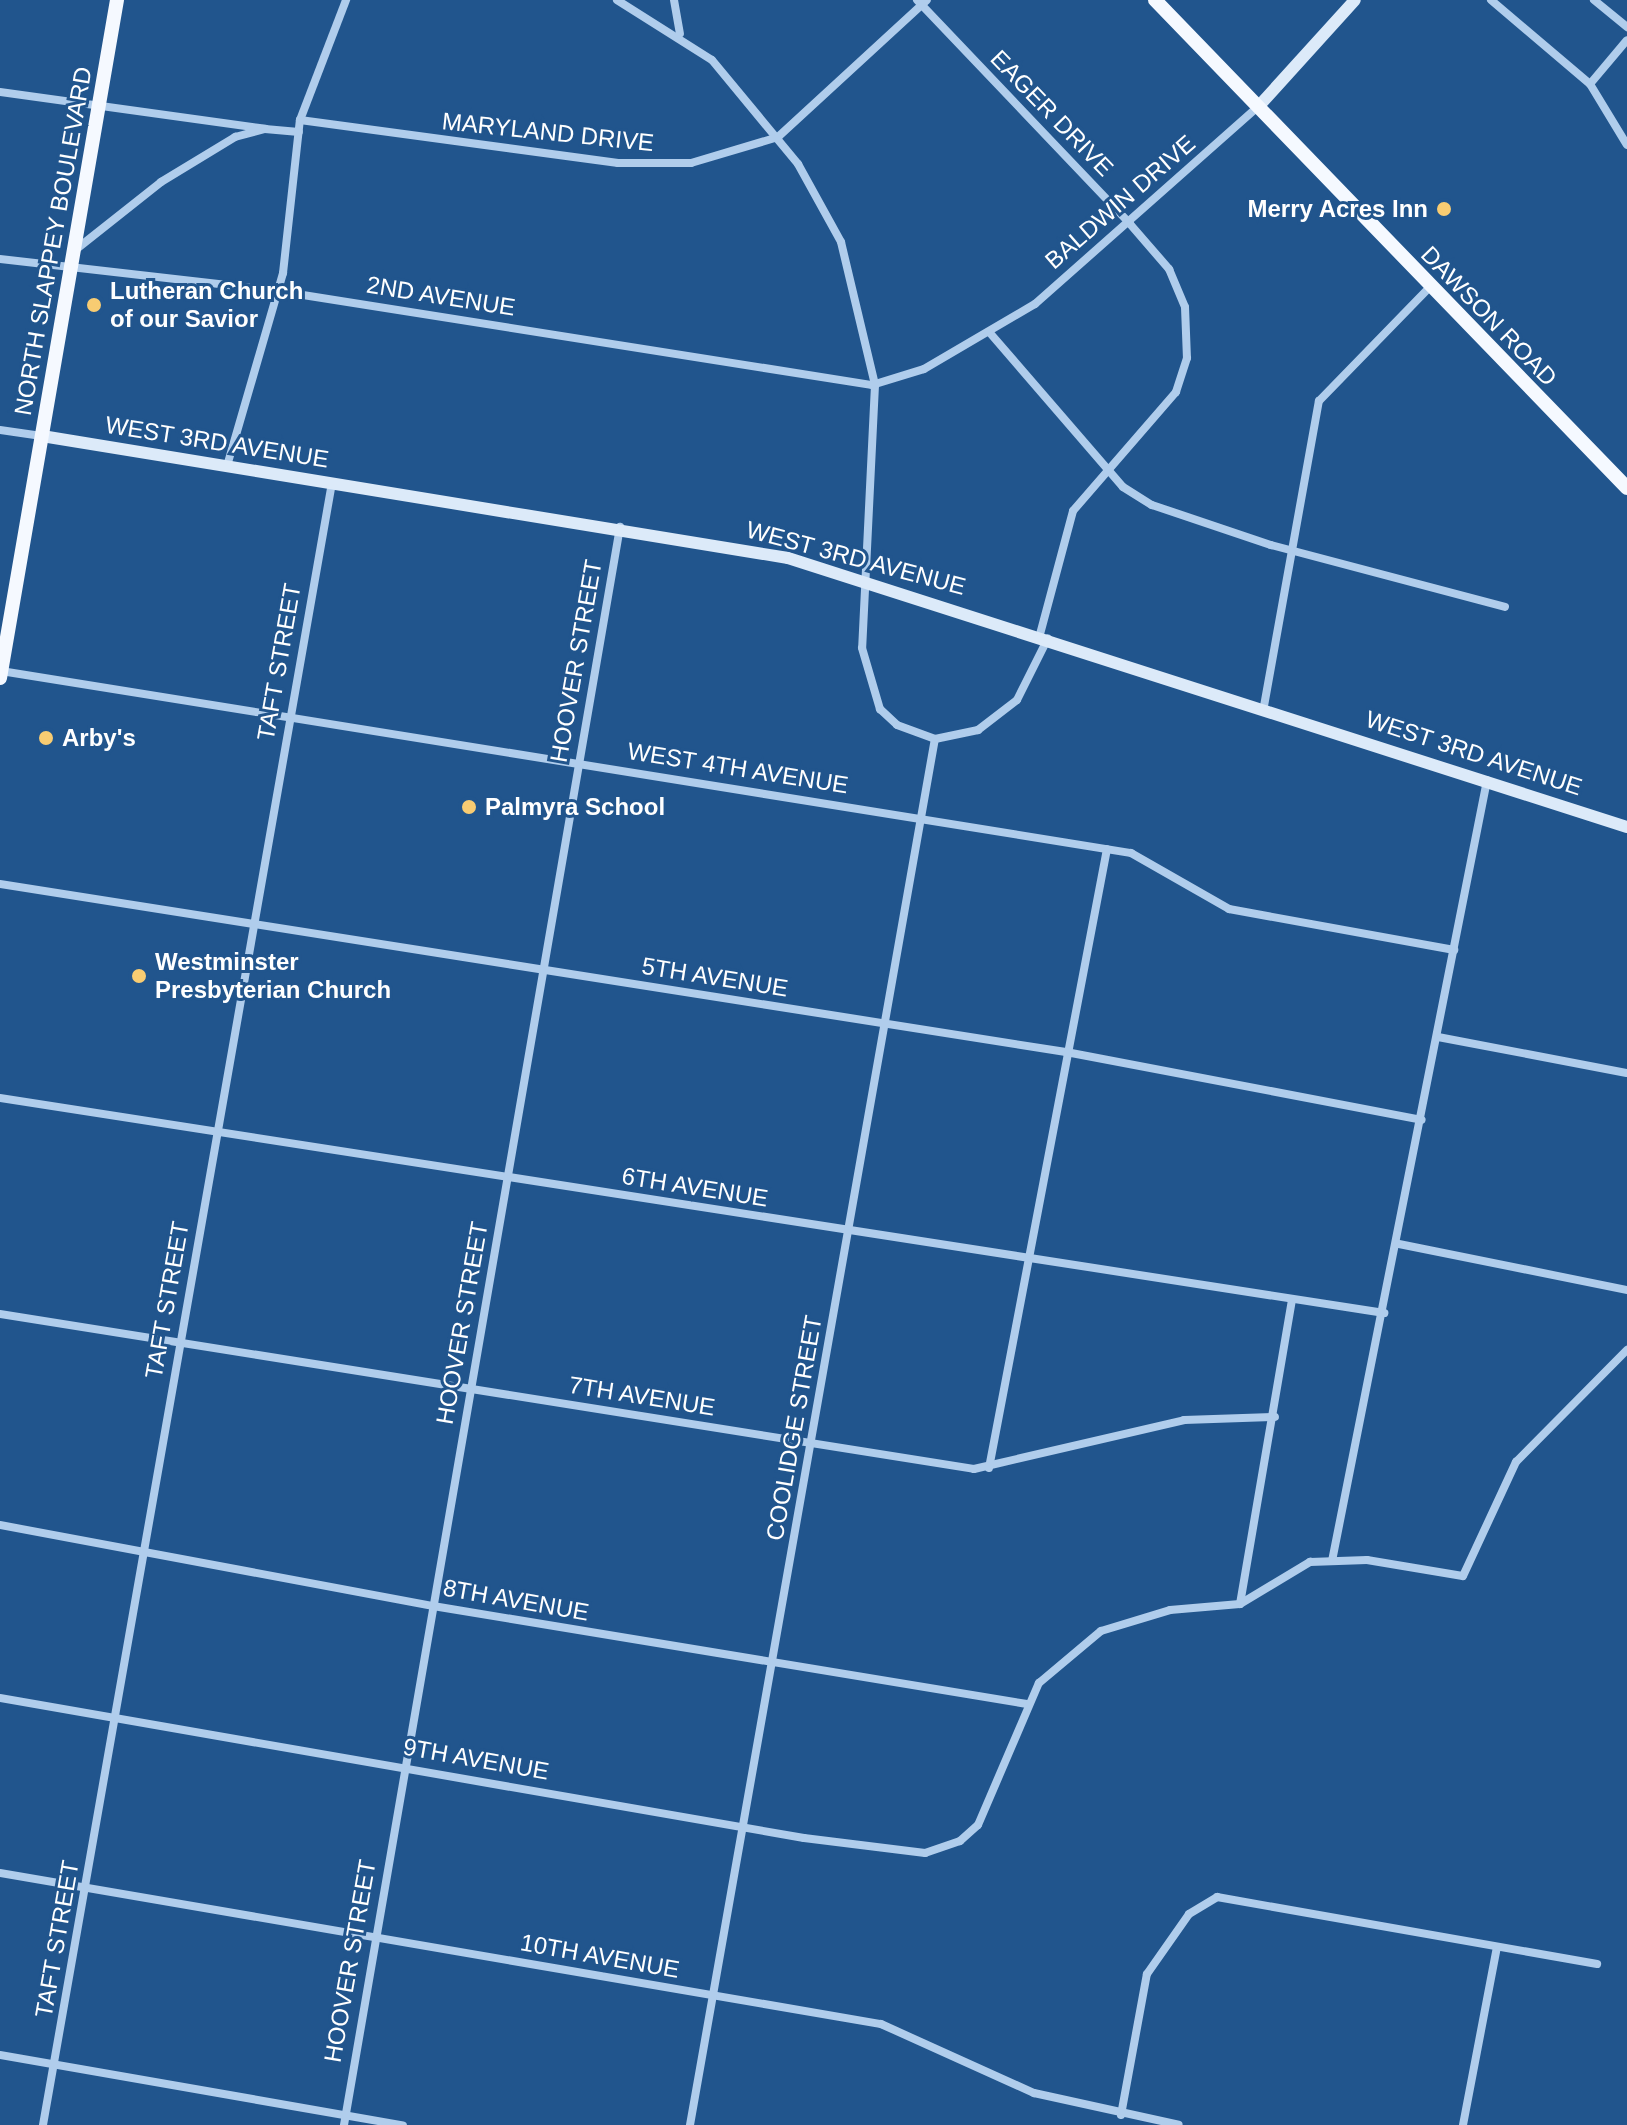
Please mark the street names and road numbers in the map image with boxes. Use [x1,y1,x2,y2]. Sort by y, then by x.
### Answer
street label: EAGER DRIVE [985,44,1119,182]
street label: NORTH SLAPPEY BOULEVARD [8,64,98,418]
street label: MARYLAND DRIVE [441,107,655,157]
street label: BALDWIN DRIVE [1039,129,1201,275]
street label: DAWSON ROAD [1415,240,1563,392]
street label: 2ND AVENUE [364,270,518,322]
street label: WEST 3RD AVENUE [102,410,332,474]
street label: WEST 3RD AVENUE [742,515,970,601]
street label: HOOVER STREET [544,557,608,765]
street label: TAFT STREET [251,581,307,743]
street label: WEST 3RD AVENUE [1361,704,1587,802]
street label: WEST 4TH AVENUE [625,736,851,800]
street label: 5TH AVENUE [639,951,791,1003]
street label: 6TH AVENUE [619,1161,771,1213]
street label: TAFT STREET [139,1219,195,1381]
street label: HOOVER STREET [430,1219,494,1427]
street label: COOLIDGE STREET [760,1313,828,1543]
street label: 7TH AVENUE [566,1370,718,1422]
street label: 8TH AVENUE [440,1573,592,1627]
street label: 9TH AVENUE [400,1732,552,1786]
street label: HOOVER STREET [318,1857,382,2065]
street label: TAFT STREET [29,1858,85,2020]
street label: 10TH AVENUE [518,1928,682,1984]

